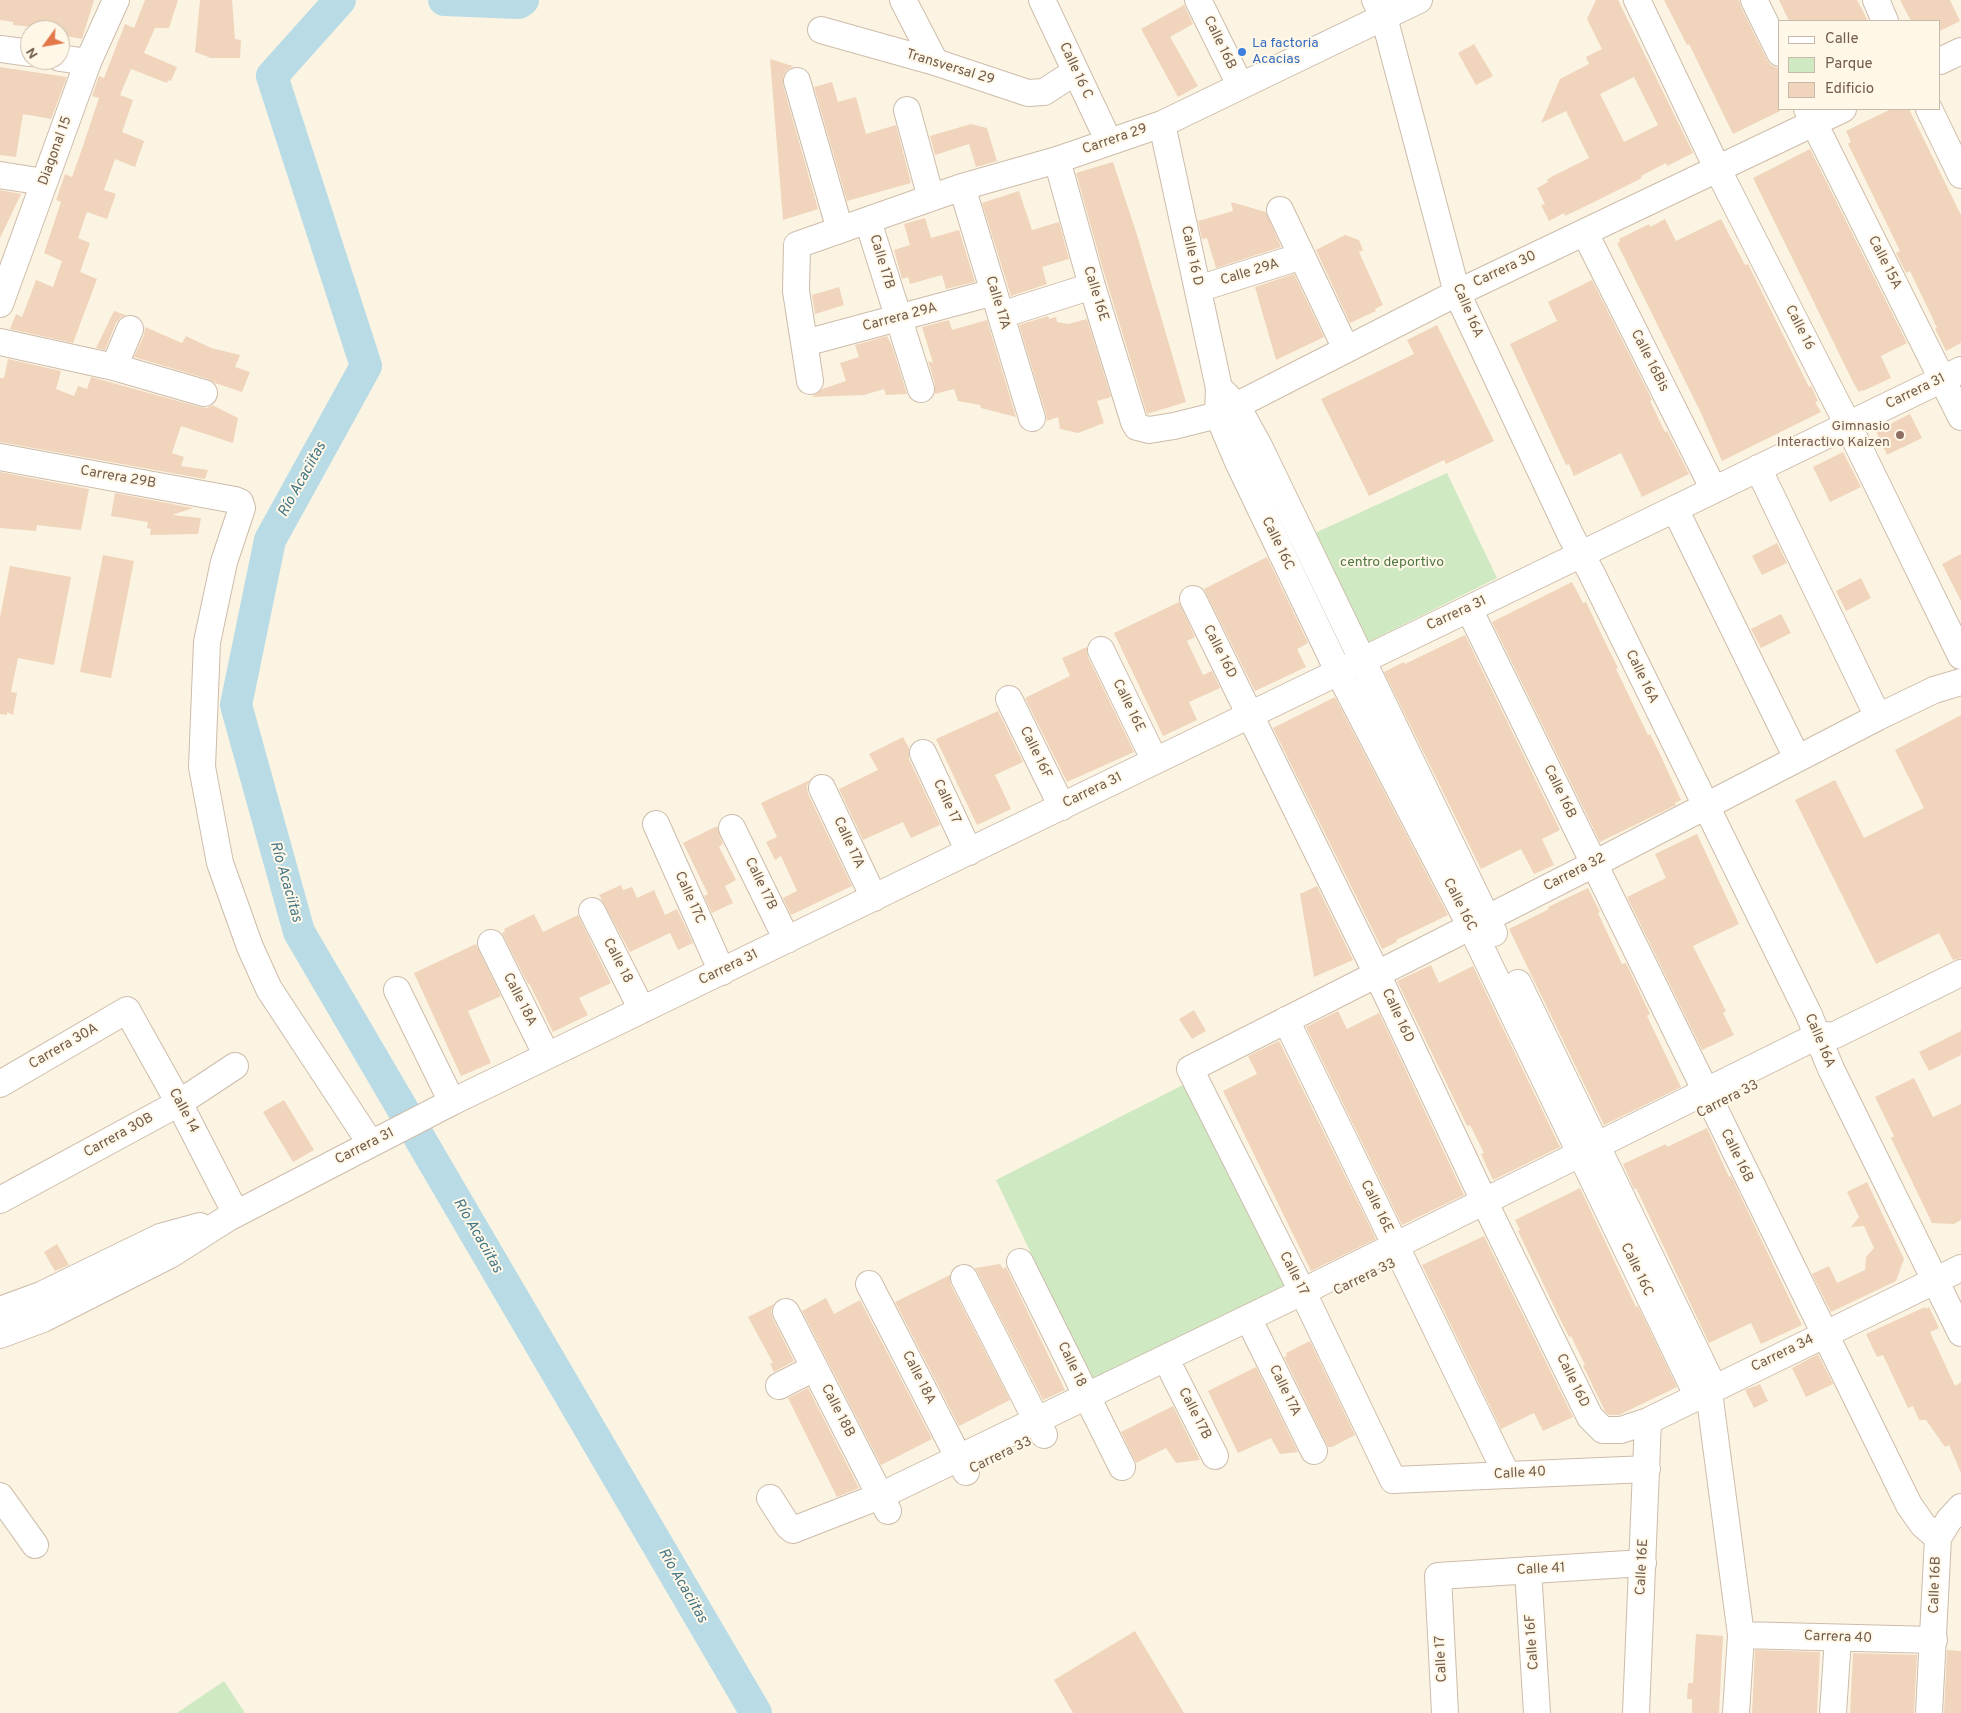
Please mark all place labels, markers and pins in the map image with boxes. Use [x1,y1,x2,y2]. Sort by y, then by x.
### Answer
place label: La factoria Acacias [1252,36,1319,68]
marker: La factoria Acacias [1236,46,1248,58]
place label: Gimnasio Interactivo Kaizen [1777,419,1890,452]
marker: Gimnasio Interactivo Kaizen [1894,429,1906,441]

